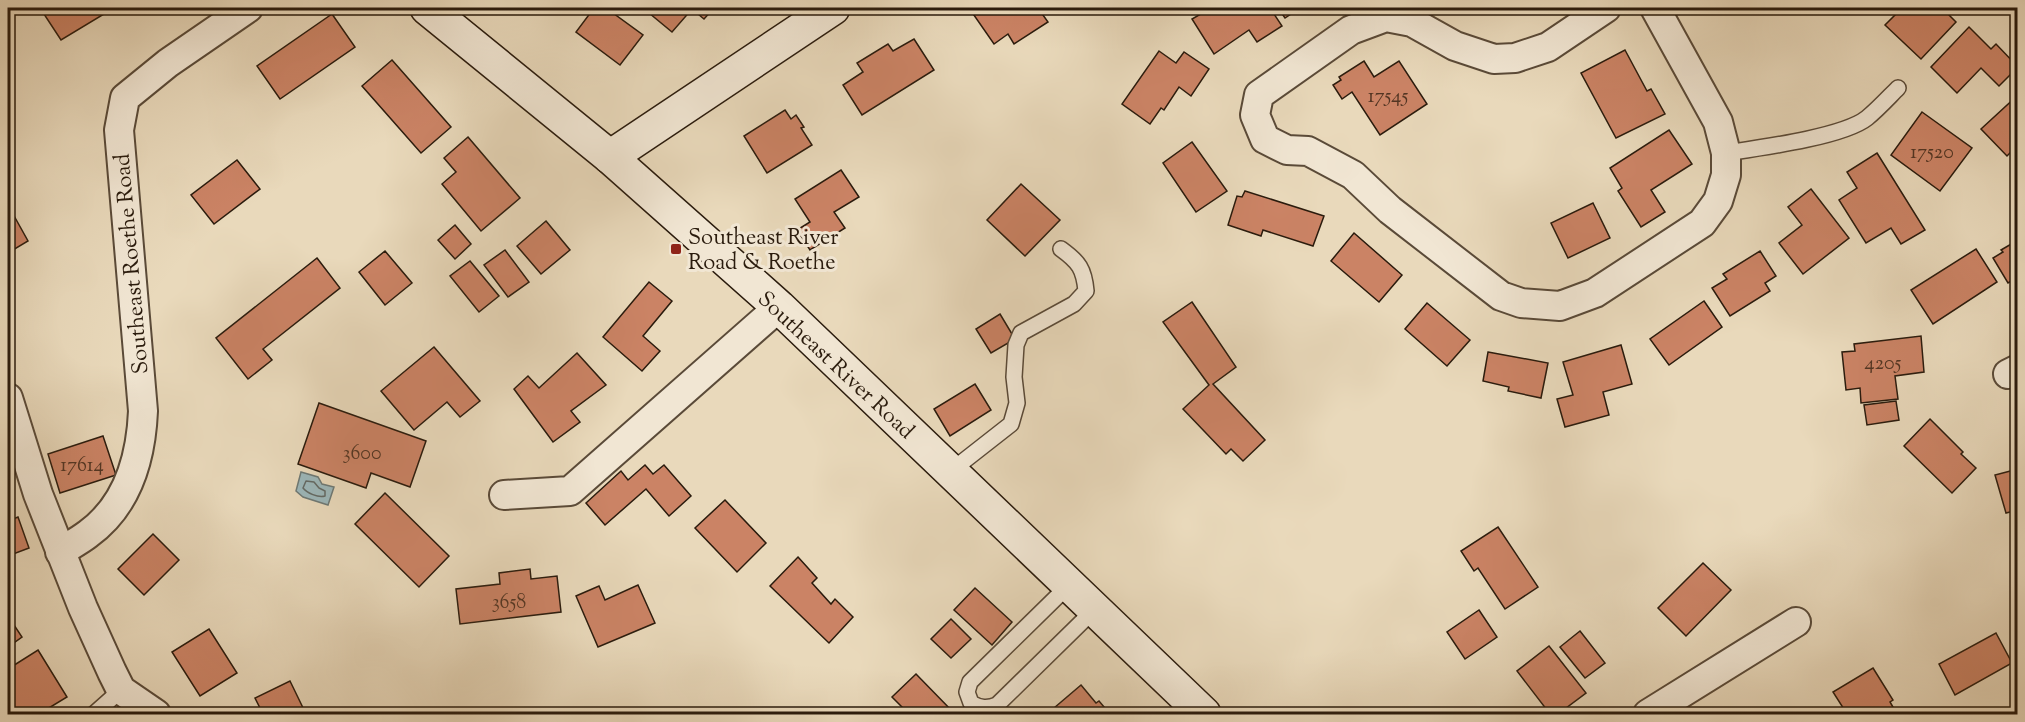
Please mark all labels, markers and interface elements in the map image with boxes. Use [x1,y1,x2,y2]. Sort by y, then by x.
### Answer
house number: 17545 [1368,83,1408,112]
house number: 17520 [1910,139,1954,168]
street label: Southeast Roethe Road [107,152,159,375]
place label: Southeast River Road & Roethe [688,223,839,280]
marker: Southeast River Road & Roethe [669,242,683,256]
street label: Southeast River Road [749,285,921,448]
house number: 4205 [1865,350,1902,379]
house number: 3600 [343,440,382,469]
house number: 17614 [60,452,104,481]
house number: 3658 [492,589,526,618]

